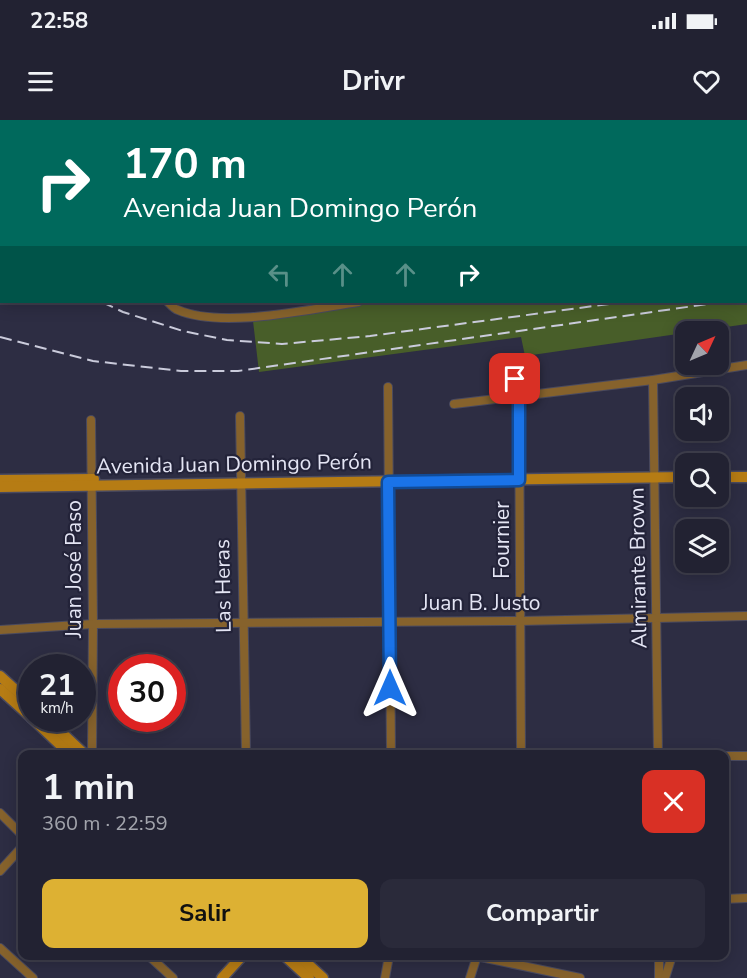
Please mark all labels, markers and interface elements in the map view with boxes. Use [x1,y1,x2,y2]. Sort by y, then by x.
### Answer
text: 22:58 [30,6,88,36]
text: Drivr [342,63,405,100]
icon: menu [24,65,57,98]
icon: heart [690,65,723,98]
text: 170 m [123,136,247,193]
icon: right [24,144,102,222]
text: Avenida Juan Domingo Perón [123,190,477,227]
icon: left [263,258,296,291]
icon: ahead [326,258,359,291]
icon: ahead [389,258,422,291]
icon: right [452,258,485,291]
north arrow [675,321,729,375]
map controls [675,321,729,573]
pin [489,353,540,404]
icon: arrive [498,362,531,395]
button: sound [675,387,729,441]
street label: Avenida Juan Domingo Perón [96,448,372,480]
button: search [675,453,729,507]
street label: Almirante Brown [623,487,653,649]
street label: Juan José Paso [60,500,88,639]
street label: Fournier [488,501,516,579]
button: layers [675,519,729,573]
street label: Las Heras [208,539,238,633]
street label: Juan B. Justo [421,589,540,617]
speed limit sign: 30 [108,654,186,732]
position arrow [358,656,422,720]
text: 21 [39,665,75,706]
text: km/h [40,698,74,718]
text: 1 min [42,763,135,812]
button: close [642,770,705,833]
text: 360 m · 22:59 [42,810,168,837]
button: Salir [42,879,368,948]
button: Compartir [380,879,705,948]

